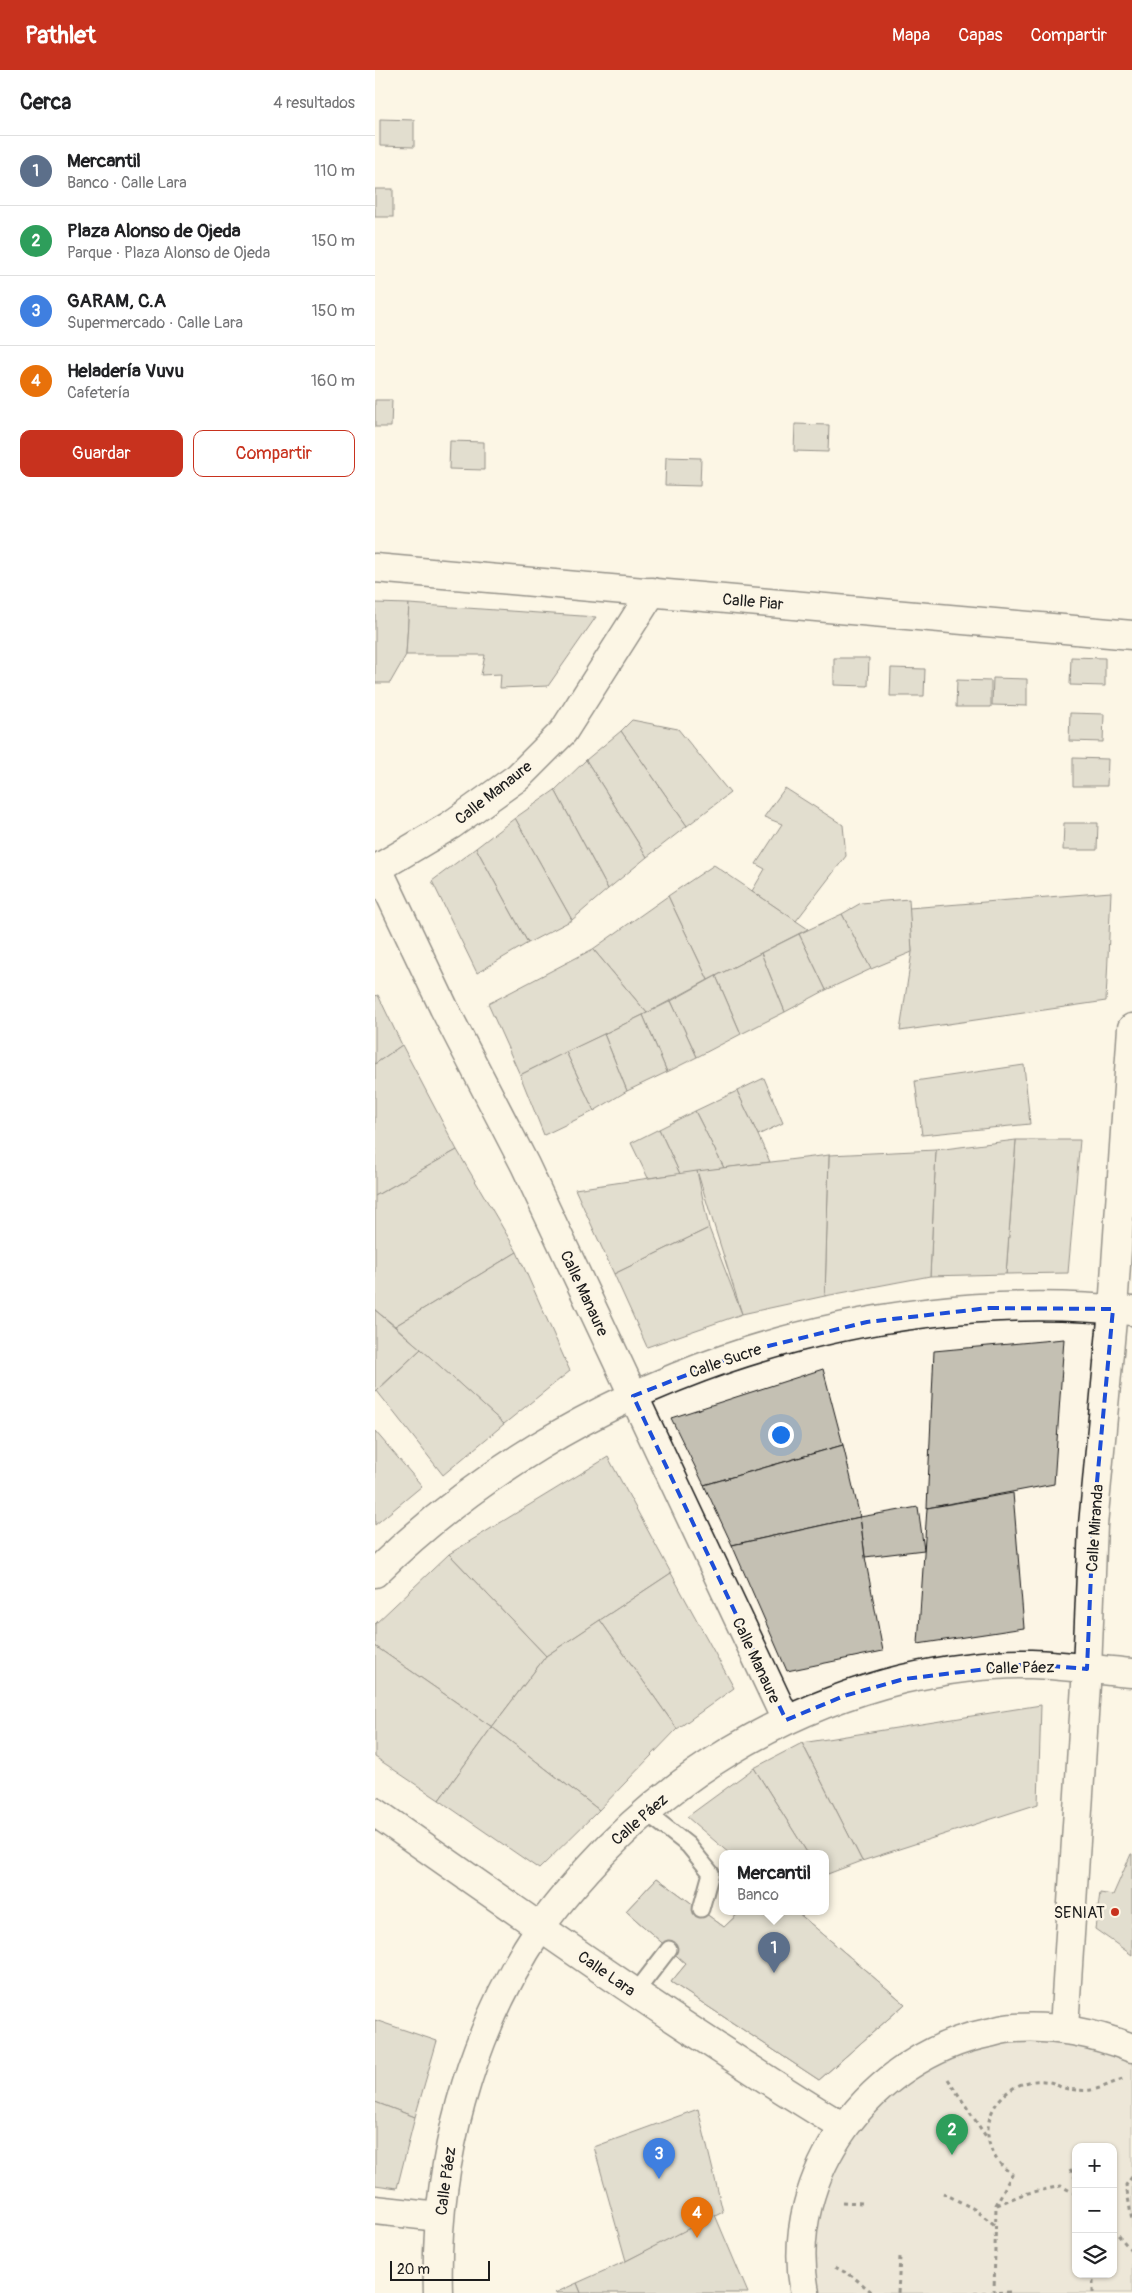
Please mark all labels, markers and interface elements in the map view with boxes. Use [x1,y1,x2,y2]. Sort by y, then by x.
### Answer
text: Pathlet [25,21,96,50]
text: Mapa [892,24,930,47]
text: Capas [958,24,1003,47]
text: Compartir [1031,24,1107,47]
text: Cerca [20,89,71,116]
text: 4 resultados [273,93,355,113]
text: Mercantil [67,149,141,173]
text: 1 [33,161,39,181]
text: 110 m [314,161,355,181]
text: Banco · Calle Lara [67,173,187,193]
text: Plaza Alonso de Ojeda [67,219,241,243]
text: 2 [32,231,40,251]
text: 150 m [311,231,355,251]
text: Parque · Plaza Alonso de Ojeda [67,243,270,263]
text: GARAM, C.A [67,289,166,313]
text: 3 [32,301,40,321]
text: 150 m [311,301,355,321]
text: Supermercado · Calle Lara [67,313,243,333]
text: Heladería Vuvu [67,359,184,383]
text: 4 [31,371,41,391]
text: 160 m [311,371,355,391]
text: Cafetería [67,383,130,403]
button: Guardar [20,430,183,477]
button: Compartir [193,430,355,477]
street label: Calle Piar [722,589,785,615]
street label: Calle Manaure [451,756,536,829]
street label: Calle Manaure [556,1247,613,1340]
street label: Calle Sucre [687,1339,764,1383]
your location [768,1422,794,1448]
street label: Calle Miranda [1082,1484,1108,1572]
street label: Calle Manaure [728,1614,785,1707]
street label: Calle Páez [985,1657,1055,1679]
street label: Calle Páez [607,1790,672,1850]
popup [719,1850,829,1915]
text: Mercantil [737,1861,811,1885]
text: Banco [737,1885,779,1905]
place label: SENIAT [1054,1903,1105,1923]
marker: SENIAT [1109,1906,1121,1918]
pin: 1 [758,1932,790,1973]
street label: Calle Lara [574,1947,639,2001]
pin: 2 [936,2114,968,2155]
pin: 3 [643,2138,675,2179]
map controls [1072,2143,1117,2278]
button: + [1072,2143,1117,2188]
street label: Calle Páez [431,2146,461,2217]
button: − [1072,2188,1117,2233]
pin: 4 [681,2197,713,2238]
button: layers [1072,2233,1117,2278]
scale bar [390,2258,490,2281]
text: 20 m [397,2261,430,2278]

